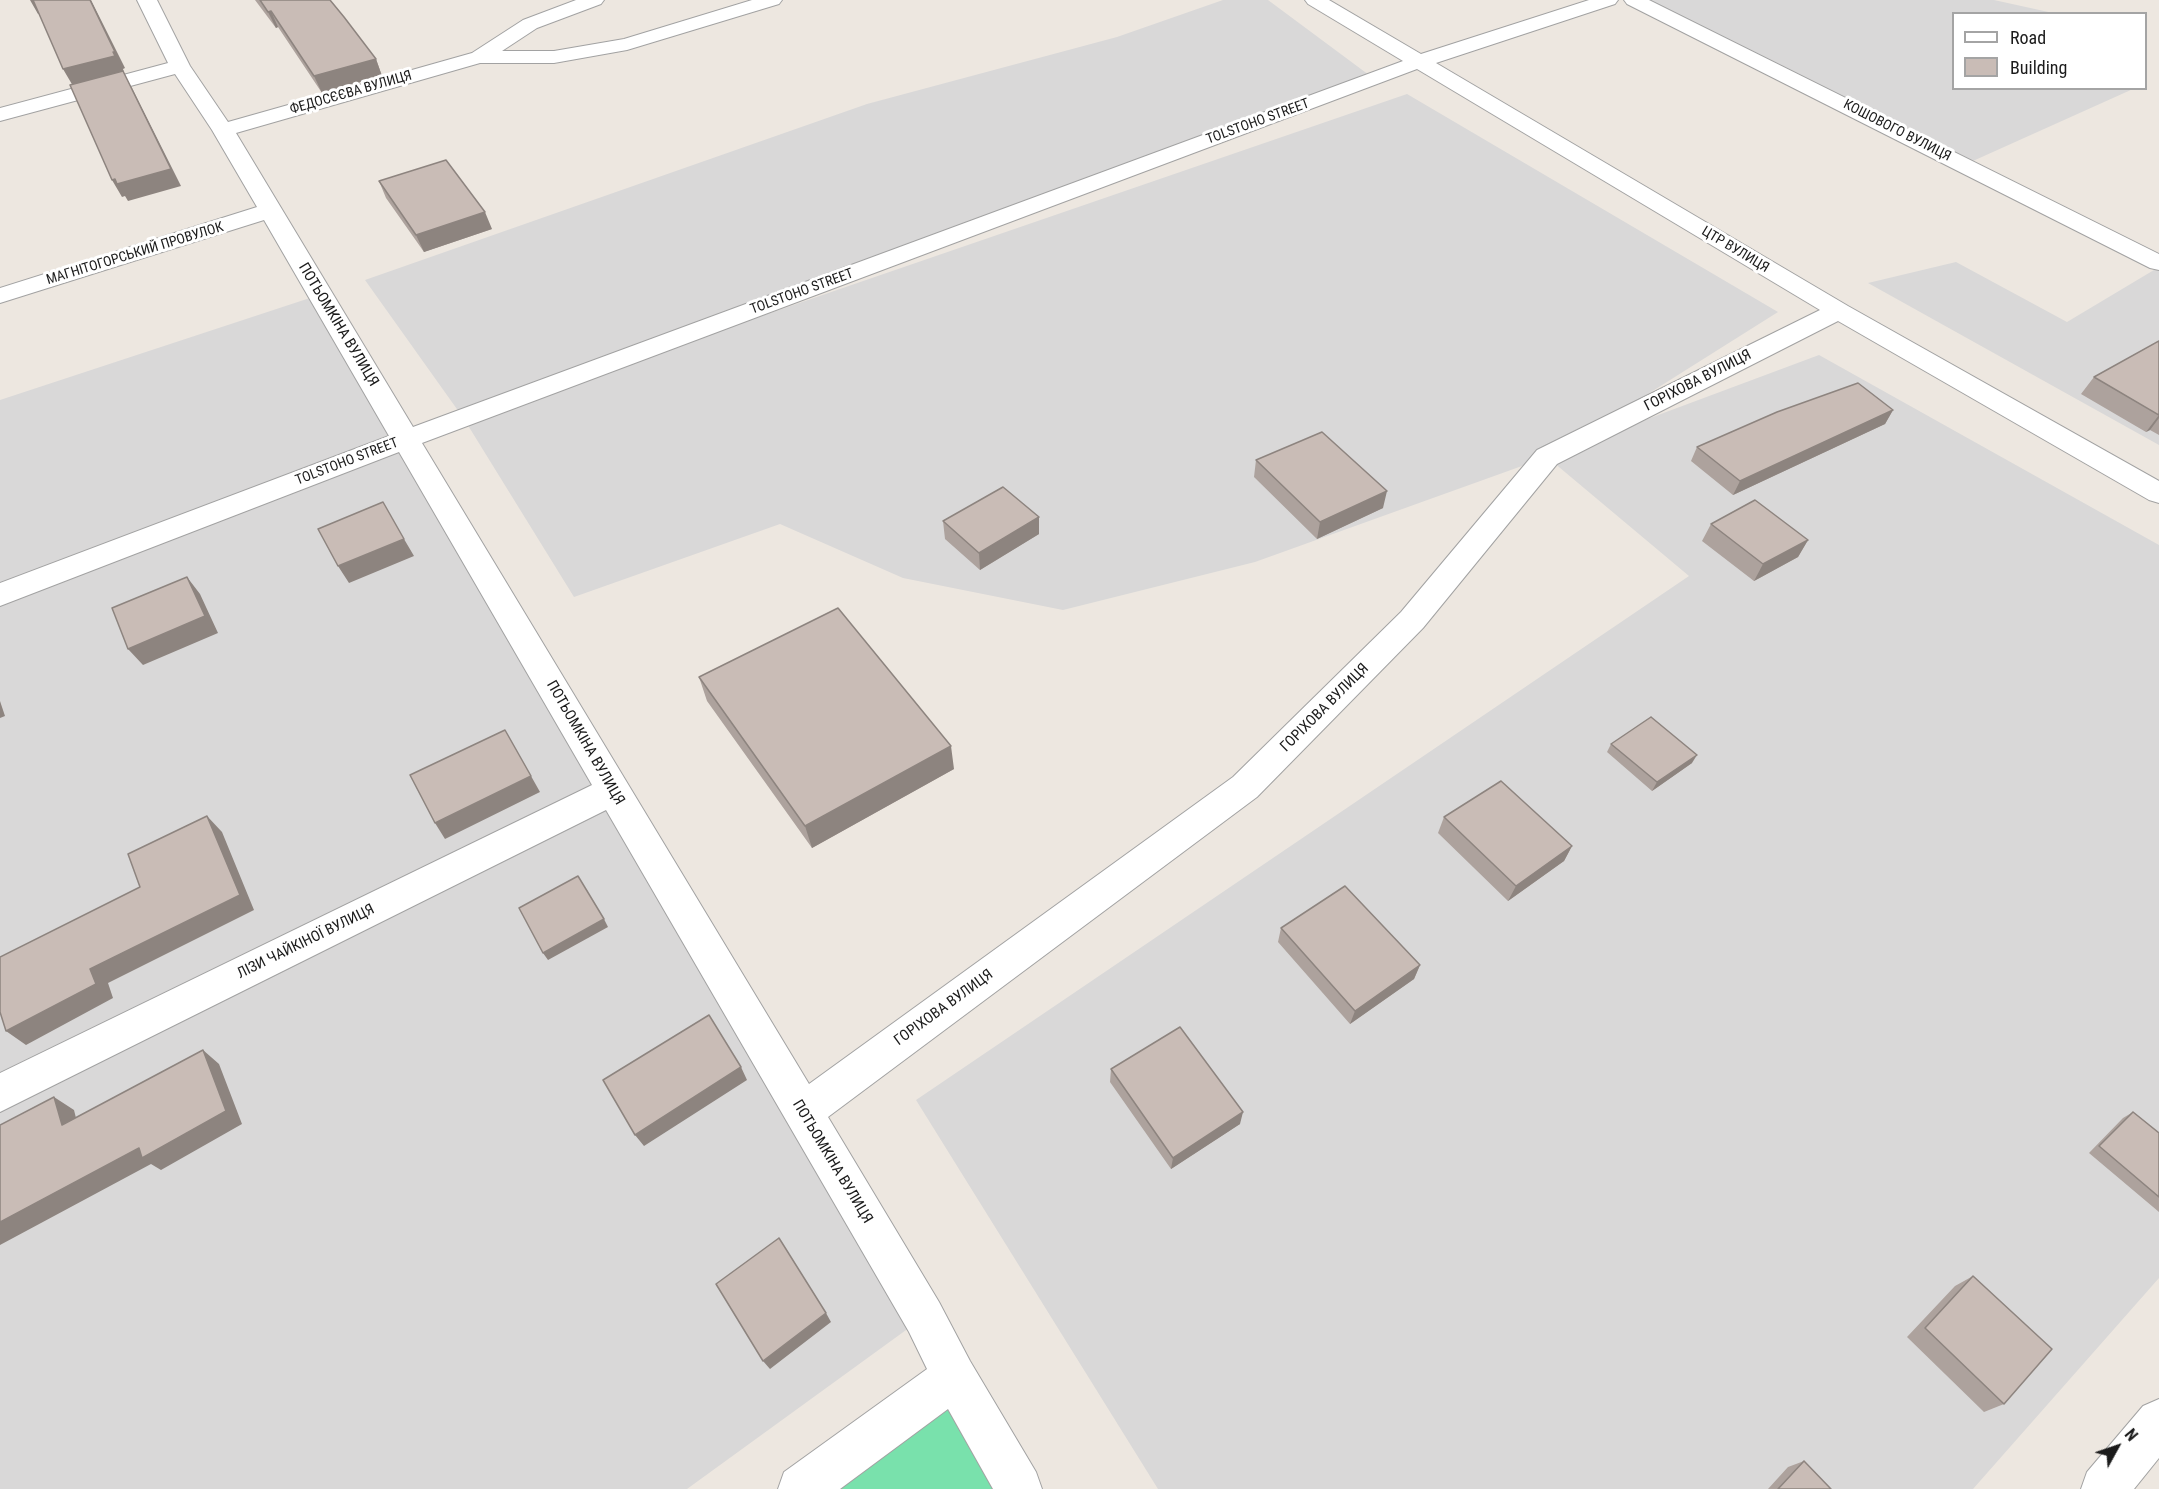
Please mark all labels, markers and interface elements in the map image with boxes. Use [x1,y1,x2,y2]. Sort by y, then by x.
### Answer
legend [1952,12,2147,90]
text: Road [2010,27,2046,48]
text: Building [2010,57,2067,78]
street label: ФЕДОСЄЄВА ВУЛИЦЯ [288,68,414,118]
street label: TOLSTOHO STREET [1204,96,1312,148]
street label: КОШОВОГО ВУЛИЦЯ [1840,97,1954,165]
street label: МАГНІТОГОРСЬКИЙ ПРОВУЛОК [44,219,226,289]
street label: ЦТР ВУЛИЦЯ [1698,223,1772,277]
street label: ПОТЬОМКІНА ВУЛИЦЯ [294,260,382,390]
street label: TOLSTOHO STREET [748,266,856,318]
street label: ГОРІХОВА ВУЛИЦЯ [1641,346,1755,416]
street label: TOLSTOHO STREET [293,435,401,489]
street label: ГОРІХОВА ВУЛИЦЯ [1277,660,1373,756]
street label: ПОТЬОМКІНА ВУЛИЦЯ [542,678,628,808]
street label: ЛІЗИ ЧАЙКІНОЇ ВУЛИЦЯ [234,901,378,983]
street label: ГОРІХОВА ВУЛИЦЯ [891,966,997,1050]
street label: ПОТЬОМКІНА ВУЛИЦЯ [788,1097,876,1227]
north arrow [2087,1417,2147,1477]
text: N [2121,1425,2142,1445]

